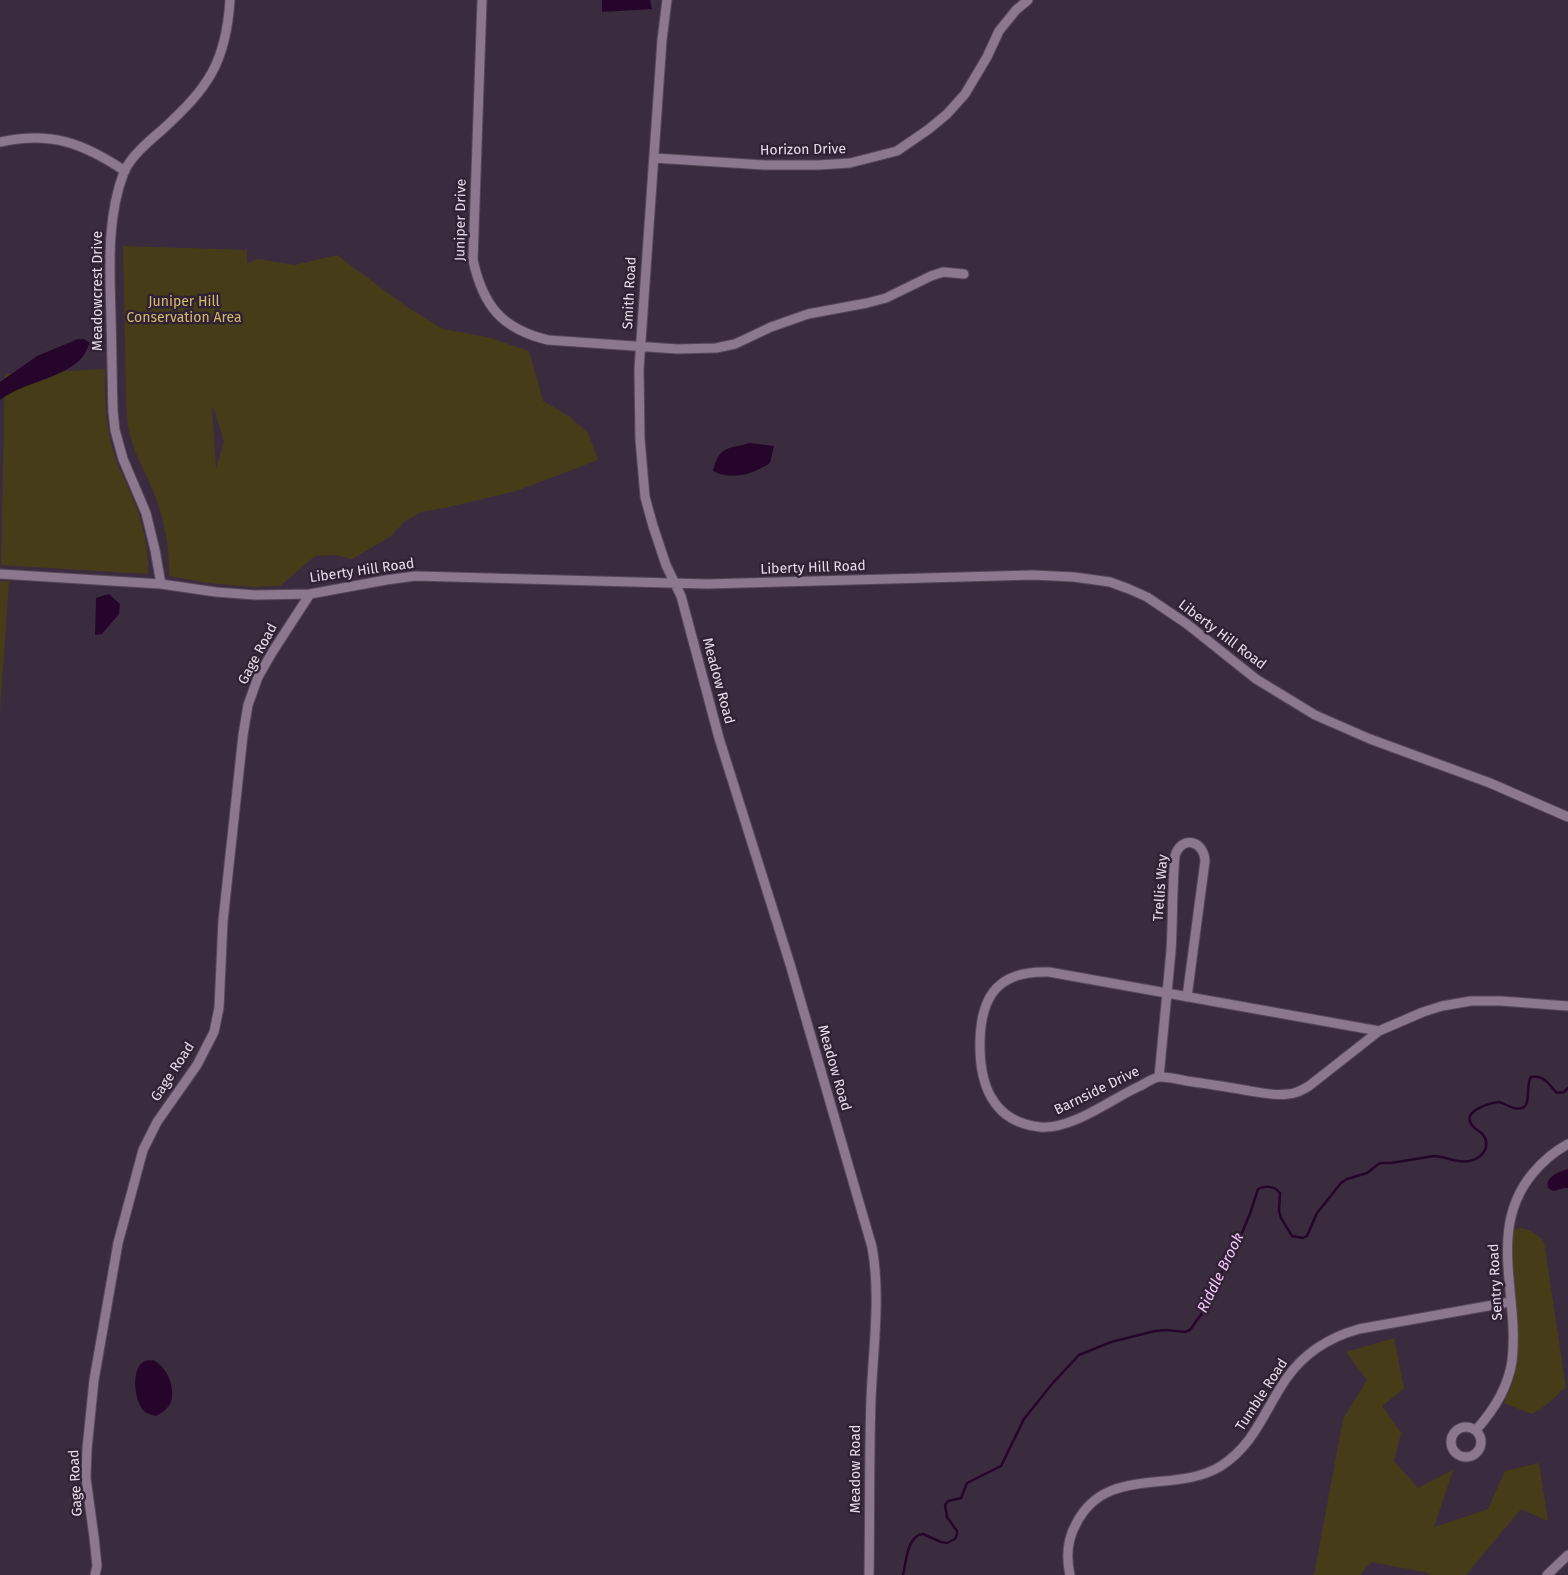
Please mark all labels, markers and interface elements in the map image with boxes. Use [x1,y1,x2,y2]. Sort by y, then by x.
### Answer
street label: Horizon Drive [760,141,846,159]
street label: Juniper Drive [452,179,470,261]
street label: Meadowcrest Drive [90,231,106,351]
street label: Smith Road [620,256,640,330]
park label: Juniper Hill Conservation Area [127,294,241,326]
street label: Liberty Hill Road [309,555,415,587]
street label: Liberty Hill Road [760,558,866,578]
street label: Liberty Hill Road [1175,597,1269,673]
street label: Gage Road [235,620,281,688]
street label: Meadow Road [698,636,738,726]
street label: Trellis Way [1150,854,1172,922]
street label: Meadow Road [814,1023,854,1113]
street label: Gage Road [148,1039,198,1105]
street label: Barnside Drive [1052,1063,1142,1119]
water label: Riddle Brook [1194,1230,1248,1316]
street label: Sentry Road [1486,1243,1506,1321]
street label: Tumble Road [1232,1356,1292,1434]
street label: Meadow Road [848,1425,864,1513]
street label: Gage Road [66,1449,86,1517]

